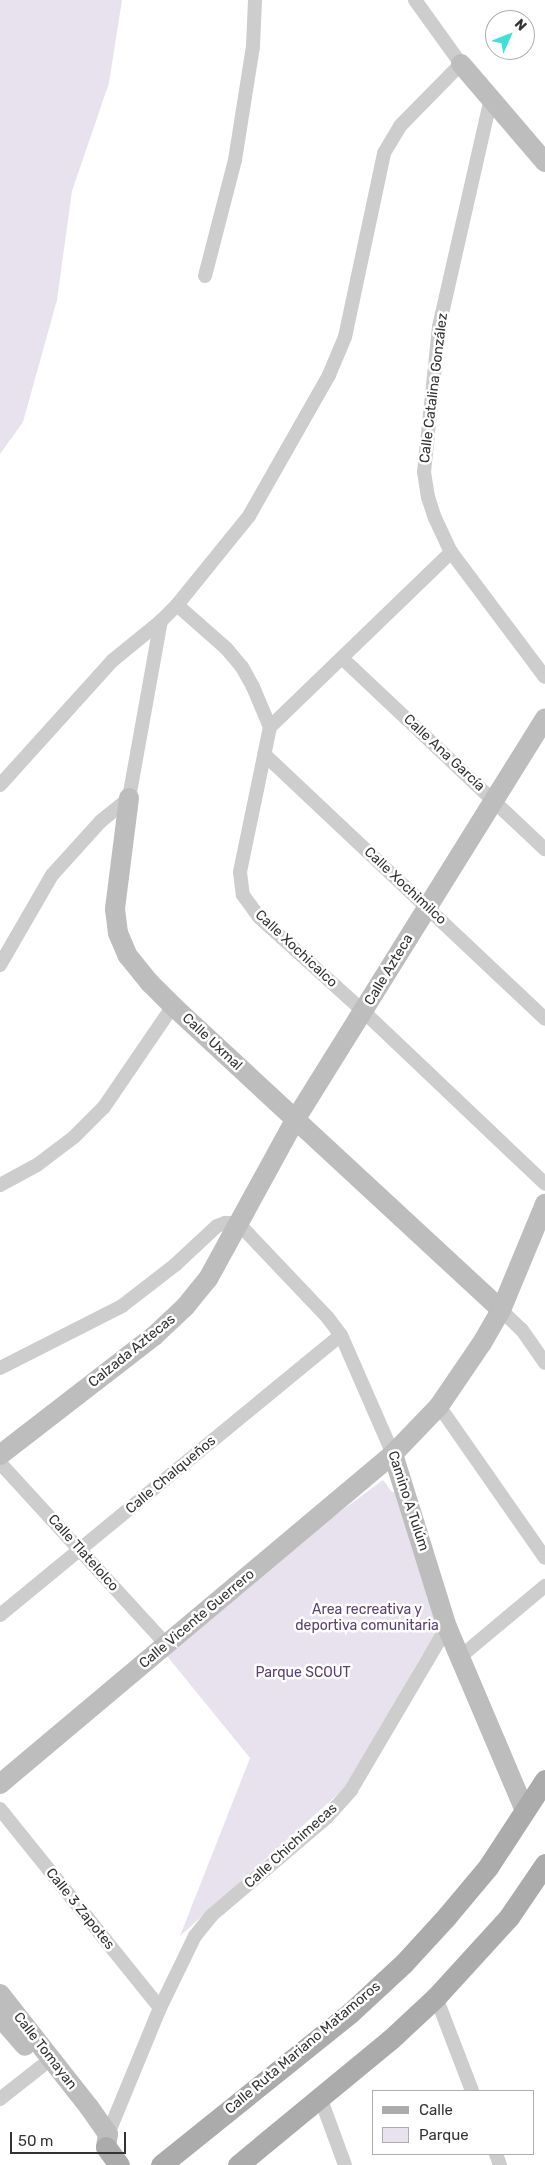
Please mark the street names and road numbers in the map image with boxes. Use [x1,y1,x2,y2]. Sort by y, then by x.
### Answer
street label: Calle Catalina González [416,312,452,464]
street label: Calle Ana García [400,711,488,795]
street label: Calle Xochimilco [360,844,450,928]
street label: Calle Xochicalco [252,907,340,991]
street label: Calle Azteca [361,931,417,1009]
street label: Calle Uxmal [178,1010,246,1074]
street label: Calzada Aztecas [85,1311,179,1391]
street label: Calle Chalqueños [123,1432,219,1518]
street label: Camino A Tulúm [384,1448,432,1554]
street label: Calle Tlatelolco [44,1511,122,1595]
street label: Calle Vicente Guerrero [136,1566,258,1672]
street label: Calle Chichimecas [241,1800,341,1892]
street label: Calle 3 Zapotes [42,1865,118,1953]
street label: Calle Ruta Mariano Matamoros [222,1978,384,2118]
street label: Calle Tomayan [10,2009,80,2093]

